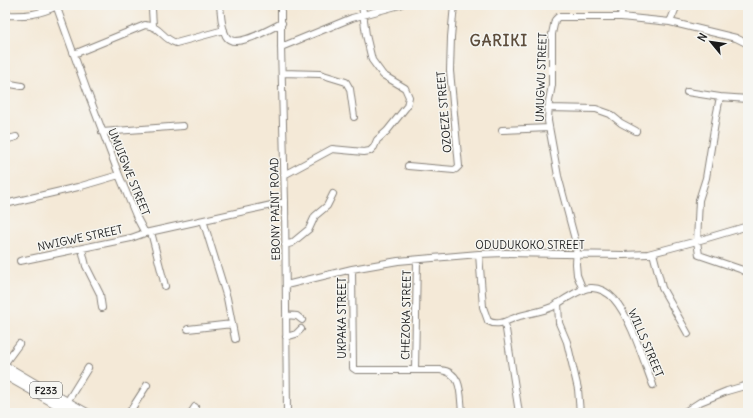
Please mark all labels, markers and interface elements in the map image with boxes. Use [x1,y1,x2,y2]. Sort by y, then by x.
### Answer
north arrow [691,22,731,62]
text: N [694,30,710,44]
district label: GARIKI [470,31,528,50]
street label: UMUGWU STREET [532,32,550,122]
street label: OZOEZE STREET [433,70,455,154]
street label: UMUIGWE STREET [105,126,153,218]
street label: EBONY PAINT ROAD [267,157,283,261]
street label: NWIGWE STREET [36,222,124,254]
street label: ODUDUKOKO STREET [475,238,585,252]
street label: CHEZOKA STREET [398,270,414,360]
street label: UKPAKA STREET [335,277,349,359]
street label: WILLS STREET [625,307,667,380]
road number: F233 [30,382,62,398]

